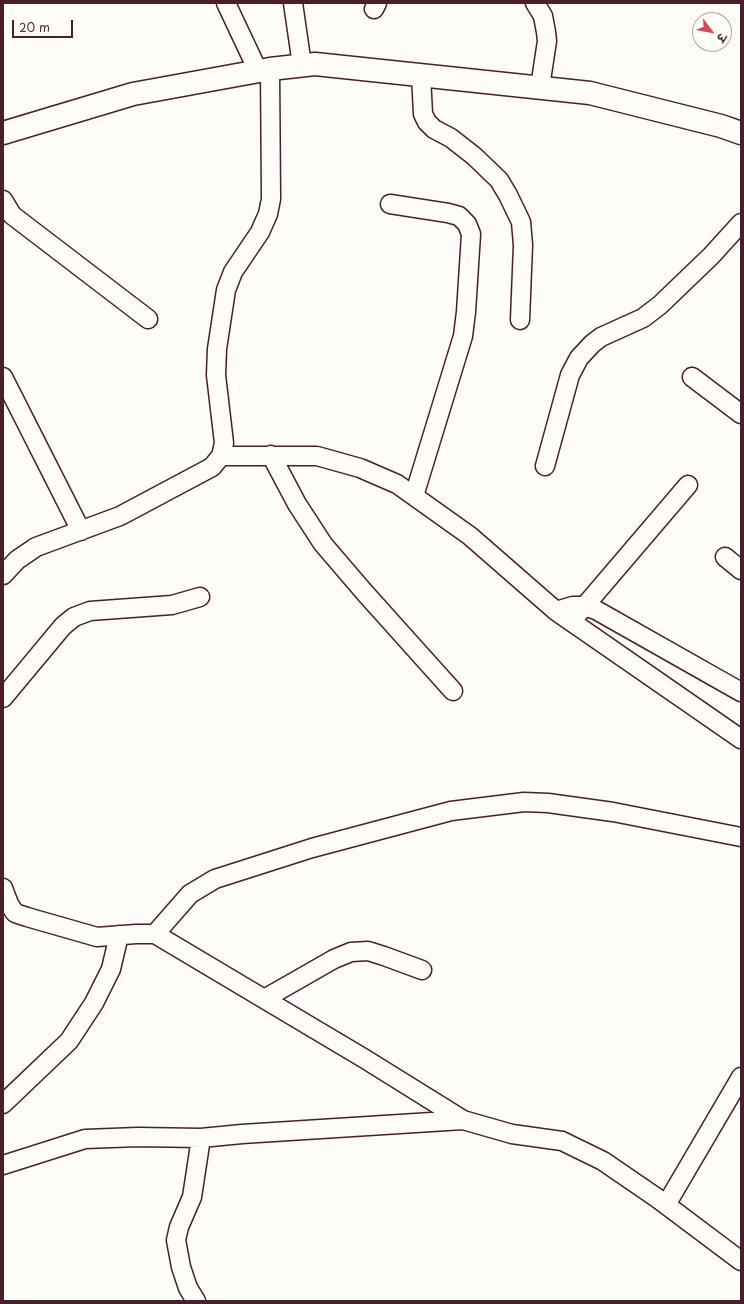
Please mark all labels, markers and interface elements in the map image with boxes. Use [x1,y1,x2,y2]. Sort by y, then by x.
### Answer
scale bar [14,12,75,38]
north arrow [692,12,732,52]
text: 20 m [19,18,50,36]
text: उ [713,30,731,46]

